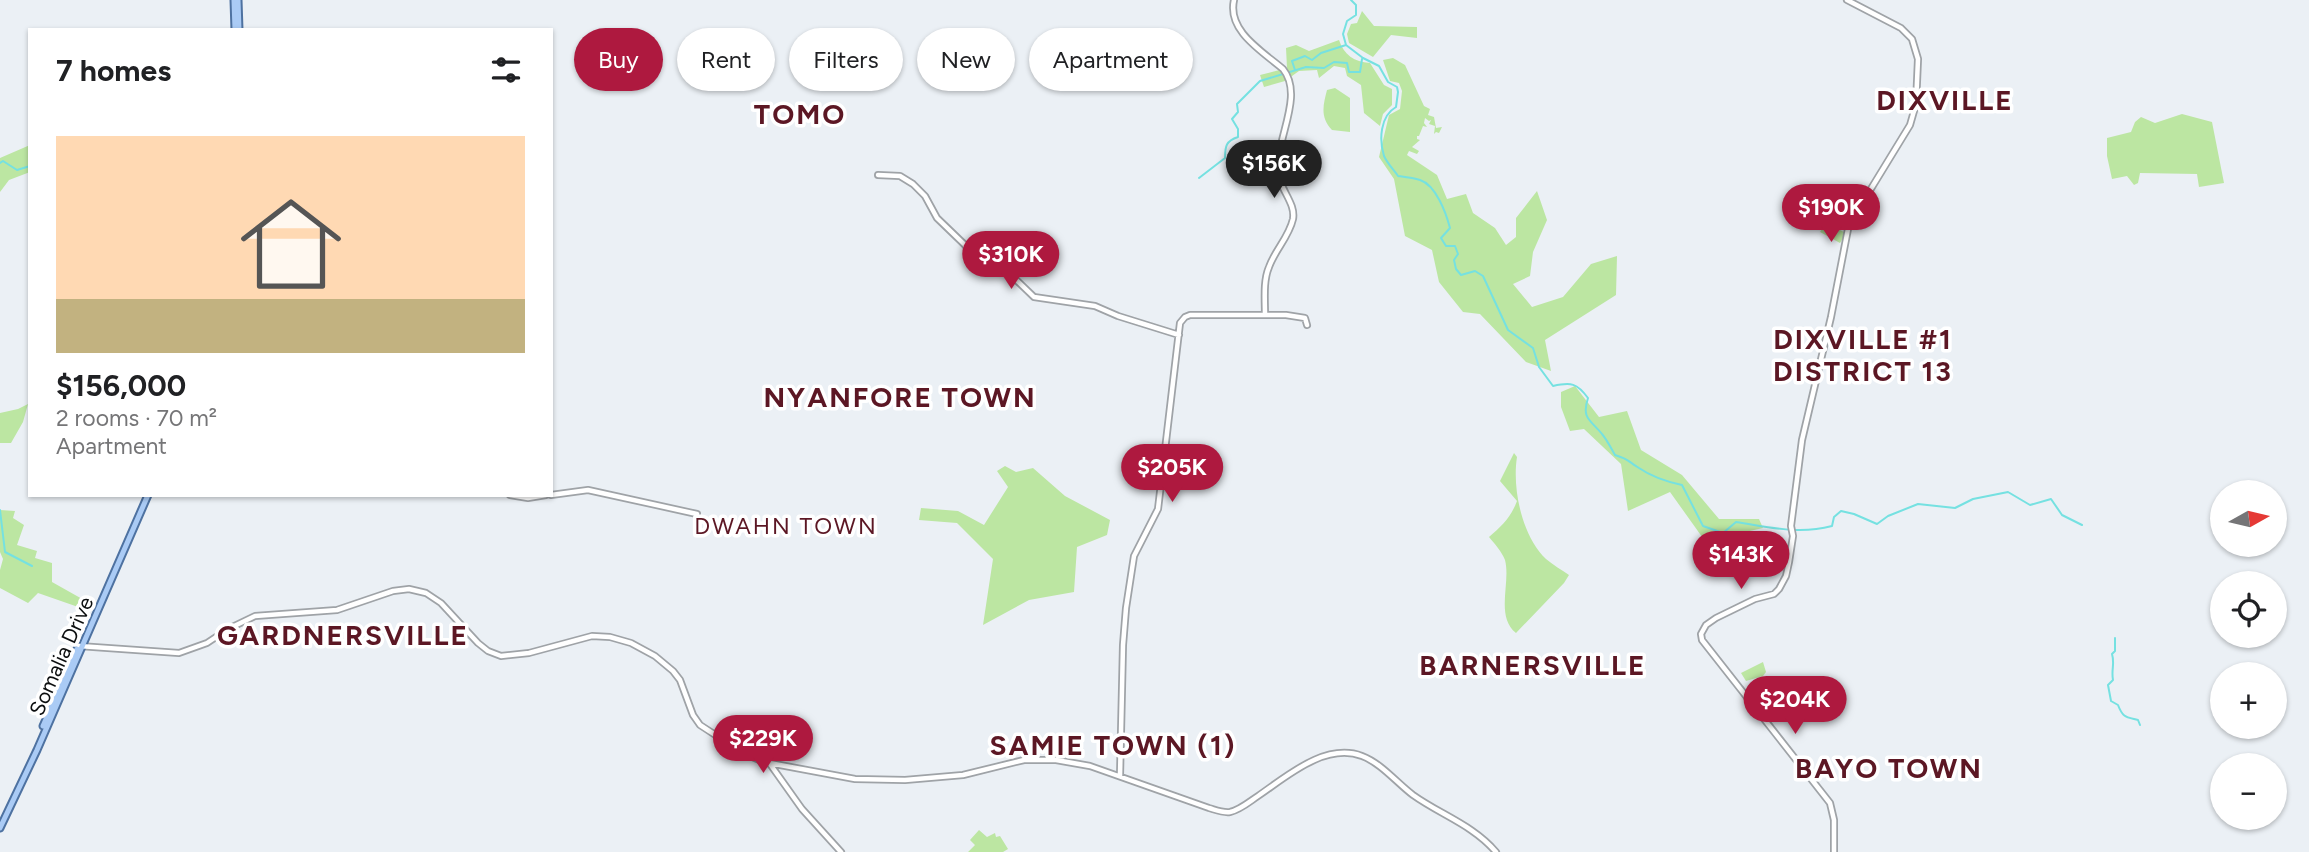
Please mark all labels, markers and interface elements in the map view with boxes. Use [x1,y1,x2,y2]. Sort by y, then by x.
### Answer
chip: Buy [574,28,663,91]
chip: Rent [677,28,775,91]
chip: Filters [789,28,903,91]
chip: New [917,28,1015,91]
chip: Apartment [1029,28,1193,91]
icon: filters [487,51,525,89]
text: 7 homes [56,52,171,89]
district label: DIXVILLE [1876,83,2014,117]
district label: TOMO [754,97,846,131]
pin: $156K [1225,140,1323,200]
text: $156K [1242,149,1306,177]
icon: home [228,181,354,307]
pin: $190K [1782,184,1880,244]
text: $190K [1798,193,1864,221]
pin: $310K [962,232,1060,291]
text: $310K [978,240,1044,268]
district label: DIXVILLE #1 DISTRICT 13 [1773,322,1953,388]
text: $156,000 [56,367,186,404]
district label: NYANFORE TOWN [763,380,1037,414]
text: 2 rooms · 70 m² [56,404,217,432]
text: Apartment [56,432,167,460]
pin: $205K [1123,444,1221,504]
text: $205K [1137,453,1207,481]
north arrow [2210,480,2287,556]
map controls [2210,480,2287,830]
district label: DWAHN TOWN [694,512,878,540]
pin: $143K [1692,532,1790,591]
text: $143K [1708,540,1774,568]
button: locate [2210,571,2287,648]
street label: Somalia Drive [24,593,98,719]
district label: GARDNERSVILLE [217,618,469,652]
district label: BARNERSVILLE [1419,648,1647,682]
button: + [2210,662,2287,739]
pin: $204K [1746,676,1844,736]
text: $204K [1760,685,1830,713]
pin: $229K [714,716,812,775]
text: $229K [729,724,797,752]
district label: SAMIE TOWN (1) [989,728,1237,762]
district label: BAYO TOWN [1795,751,1983,785]
button: − [2210,753,2287,830]

